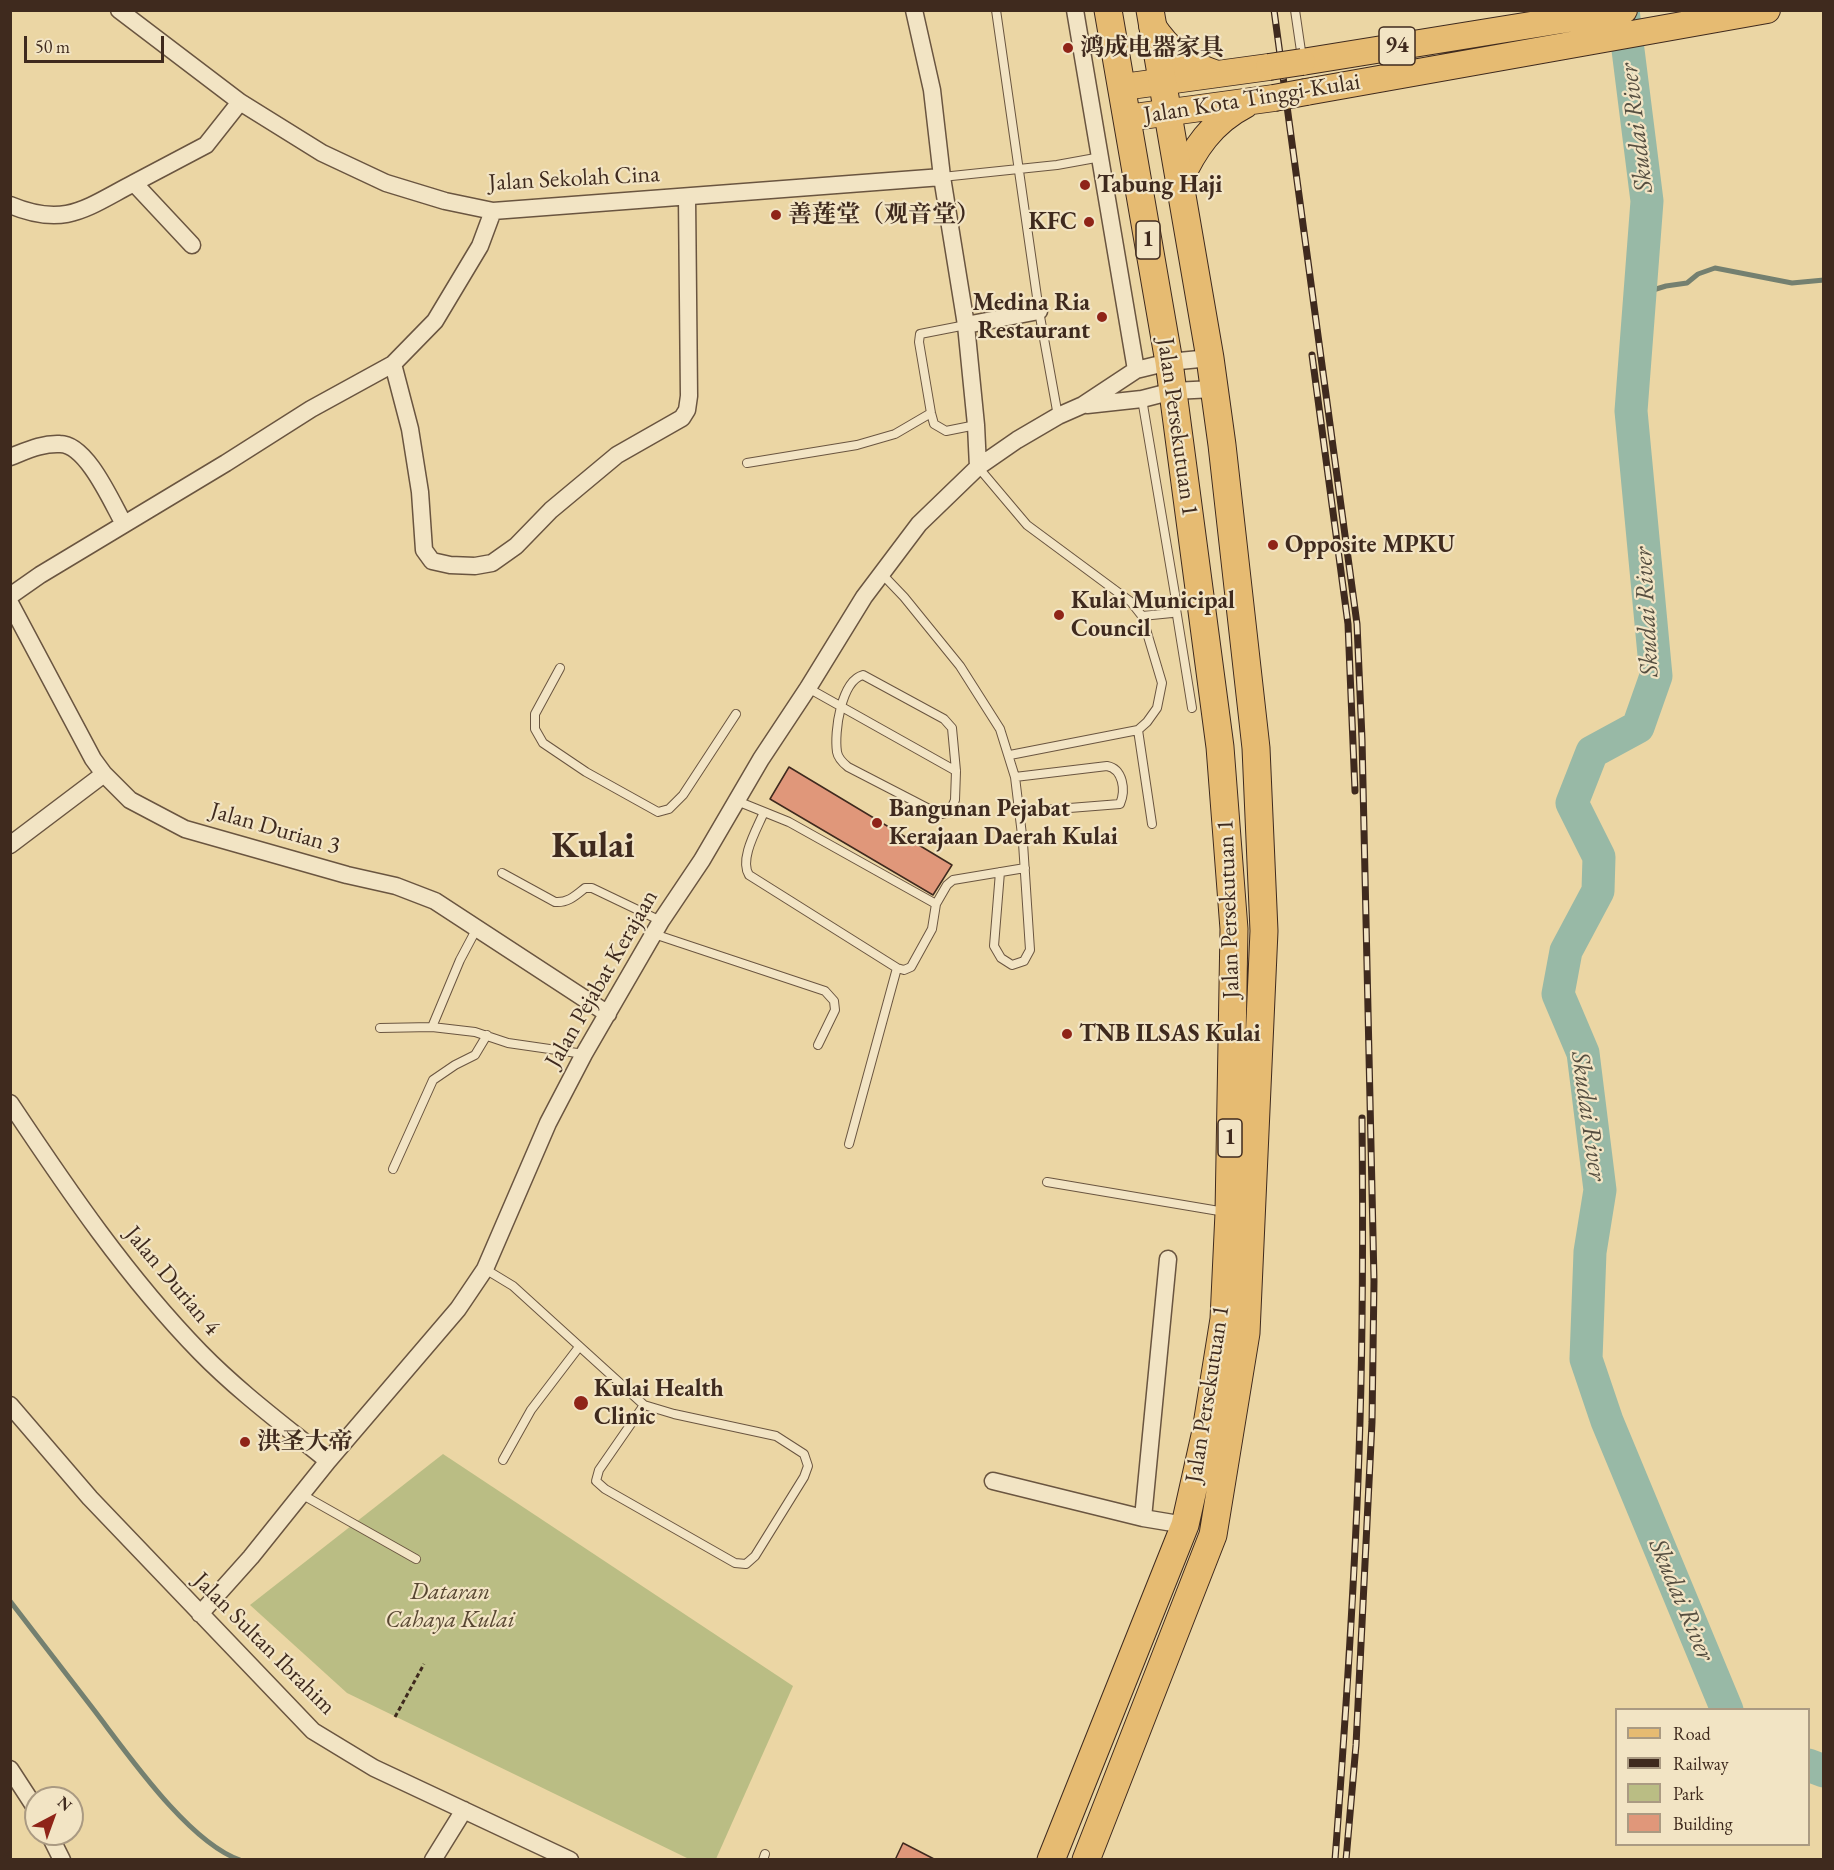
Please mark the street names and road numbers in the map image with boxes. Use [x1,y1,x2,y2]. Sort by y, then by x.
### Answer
road number: 94 [1379,27,1415,65]
street label: Jalan Kota Tinggi-Kulai [1142,68,1362,130]
street label: Jalan Sekolah Cina [488,160,660,198]
road number: 1 [1136,221,1160,259]
street label: Jalan Persekutuan 1 [1150,336,1204,518]
street label: Jalan Durian 3 [207,797,343,861]
street label: Jalan Persekutuan 1 [1211,819,1247,999]
street label: Jalan Pejabat Kerajaan [539,885,665,1073]
road number: 1 [1218,1119,1242,1157]
street label: Jalan Durian 4 [118,1221,226,1341]
street label: Jalan Persekutuan 1 [1180,1303,1236,1485]
street label: Jalan Sultan Ibrahim [187,1567,341,1721]

